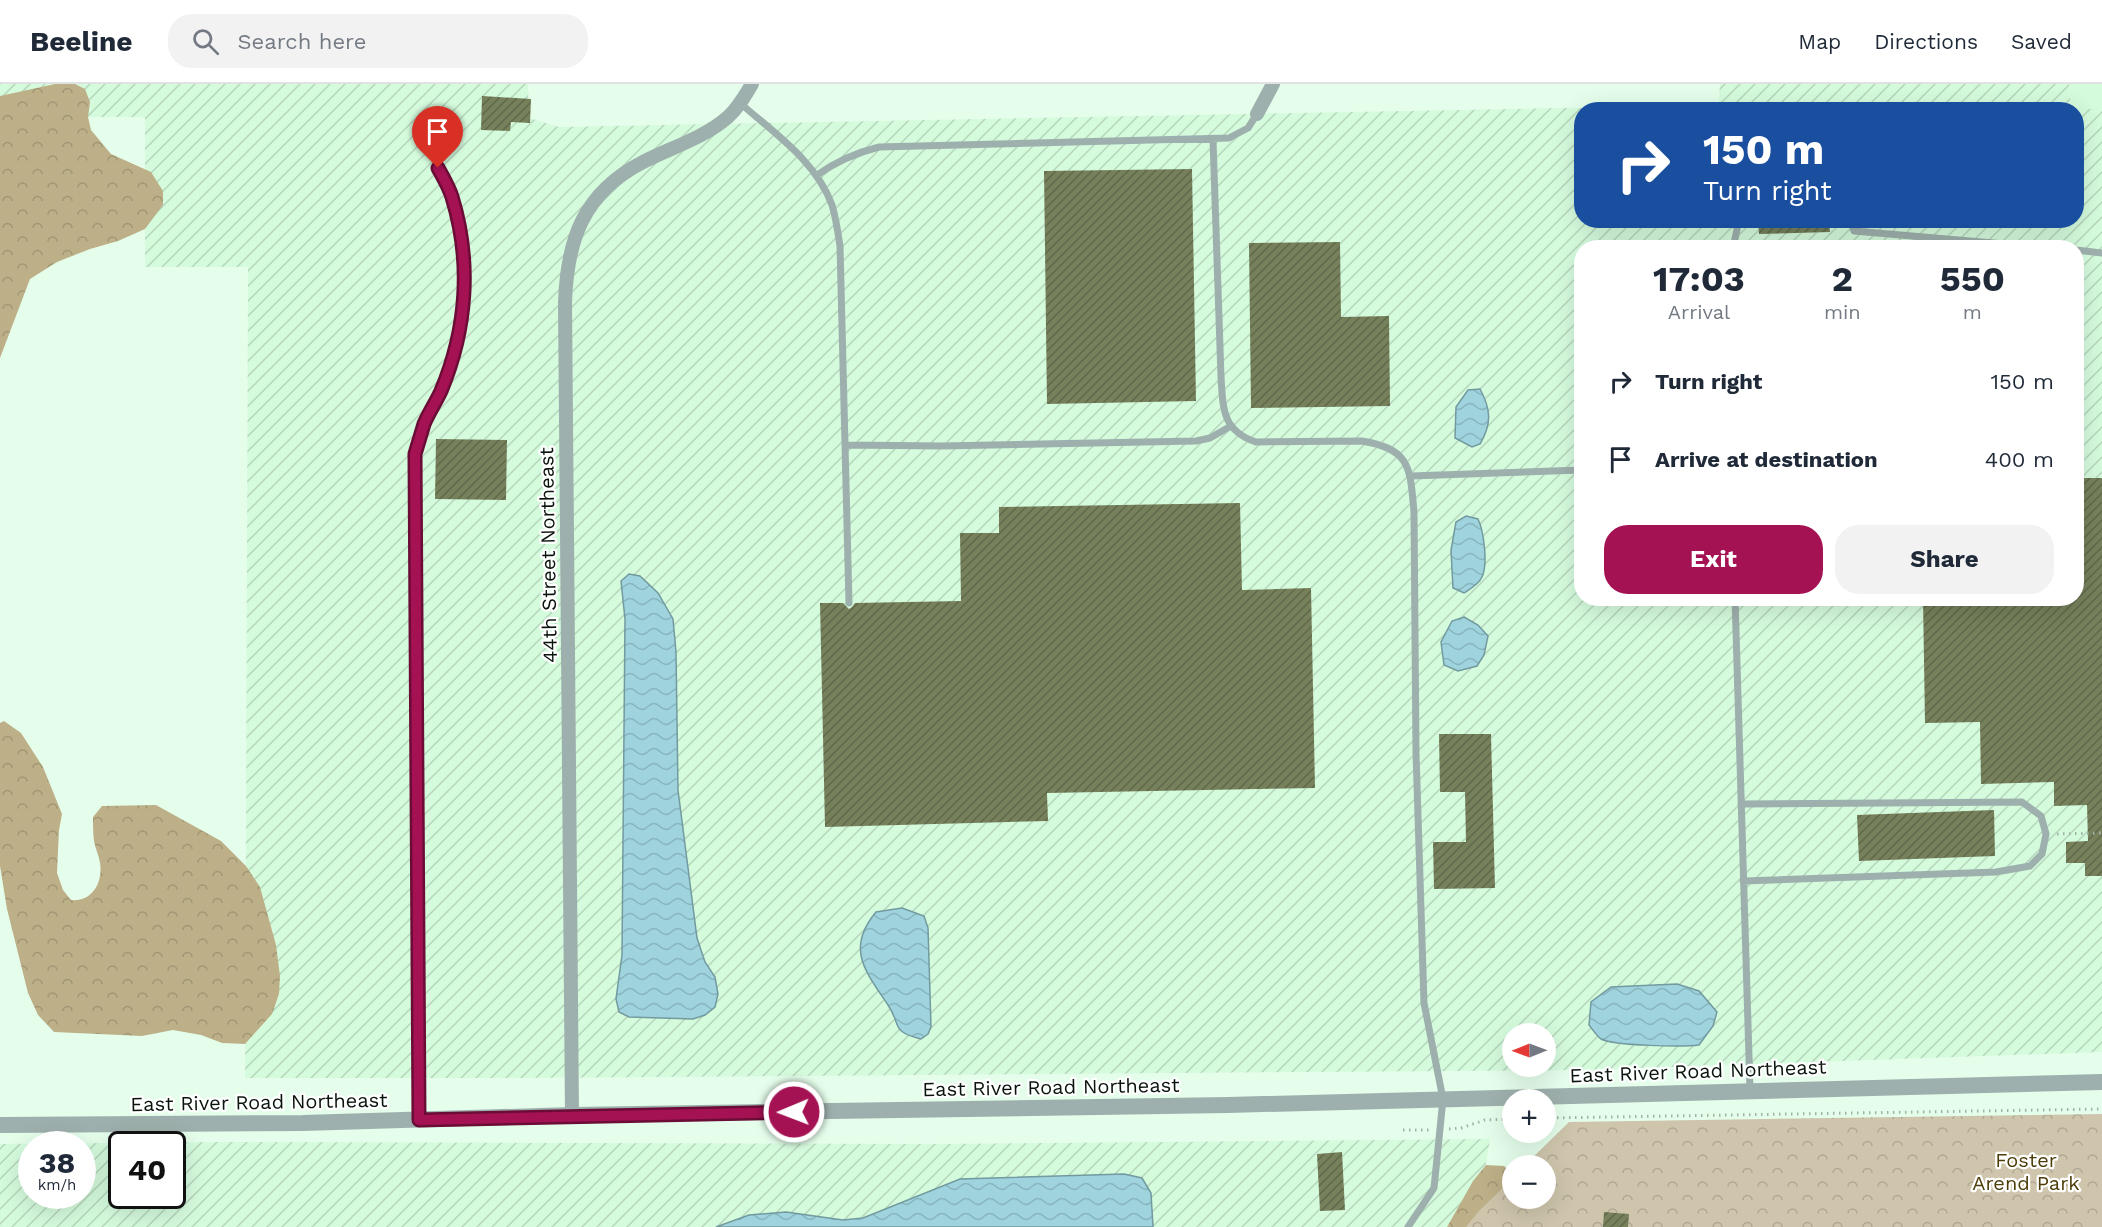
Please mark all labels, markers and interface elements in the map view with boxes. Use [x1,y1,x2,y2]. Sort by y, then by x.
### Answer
search box [168,14,588,68]
text: Beeline [30,25,132,58]
icon: search [189,25,222,58]
text: Search here [237,29,366,54]
text: Map [1798,29,1841,54]
text: Directions [1874,29,1978,54]
text: Saved [2011,29,2072,54]
pin [412,106,463,168]
icon: arrive [421,115,454,148]
text: 150 m [1703,125,1824,174]
icon: right [1604,126,1682,204]
text: Turn right [1703,175,1832,207]
text: 17:03 [1653,258,1745,300]
text: 2 [1832,258,1853,300]
text: 550 [1940,258,2005,300]
text: Arrival [1668,300,1730,324]
text: min [1824,300,1861,324]
text: m [1963,300,1982,324]
icon: right [1604,365,1637,398]
text: Turn right [1655,369,1762,394]
text: 150 m [1990,369,2054,394]
icon: arrive [1604,443,1637,476]
street label: 44th Street Northeast [534,446,562,663]
text: Arrive at destination [1655,447,1878,472]
text: 400 m [1985,447,2054,472]
button: Exit [1604,525,1823,594]
button: Share [1835,525,2054,594]
north arrow [1502,1023,1556,1077]
map controls [1502,1023,1556,1209]
street label: East River Road Northeast [1569,1055,1827,1087]
street label: East River Road Northeast [922,1073,1180,1101]
position arrow [762,1080,826,1144]
street label: East River Road Northeast [130,1088,388,1116]
button: + [1502,1089,1556,1143]
speed limit sign: 40 [108,1131,186,1209]
text: 38 [39,1145,75,1180]
park label: Foster Arend Park [1972,1148,2080,1195]
button: − [1502,1155,1556,1209]
text: km/h [38,1176,76,1194]

